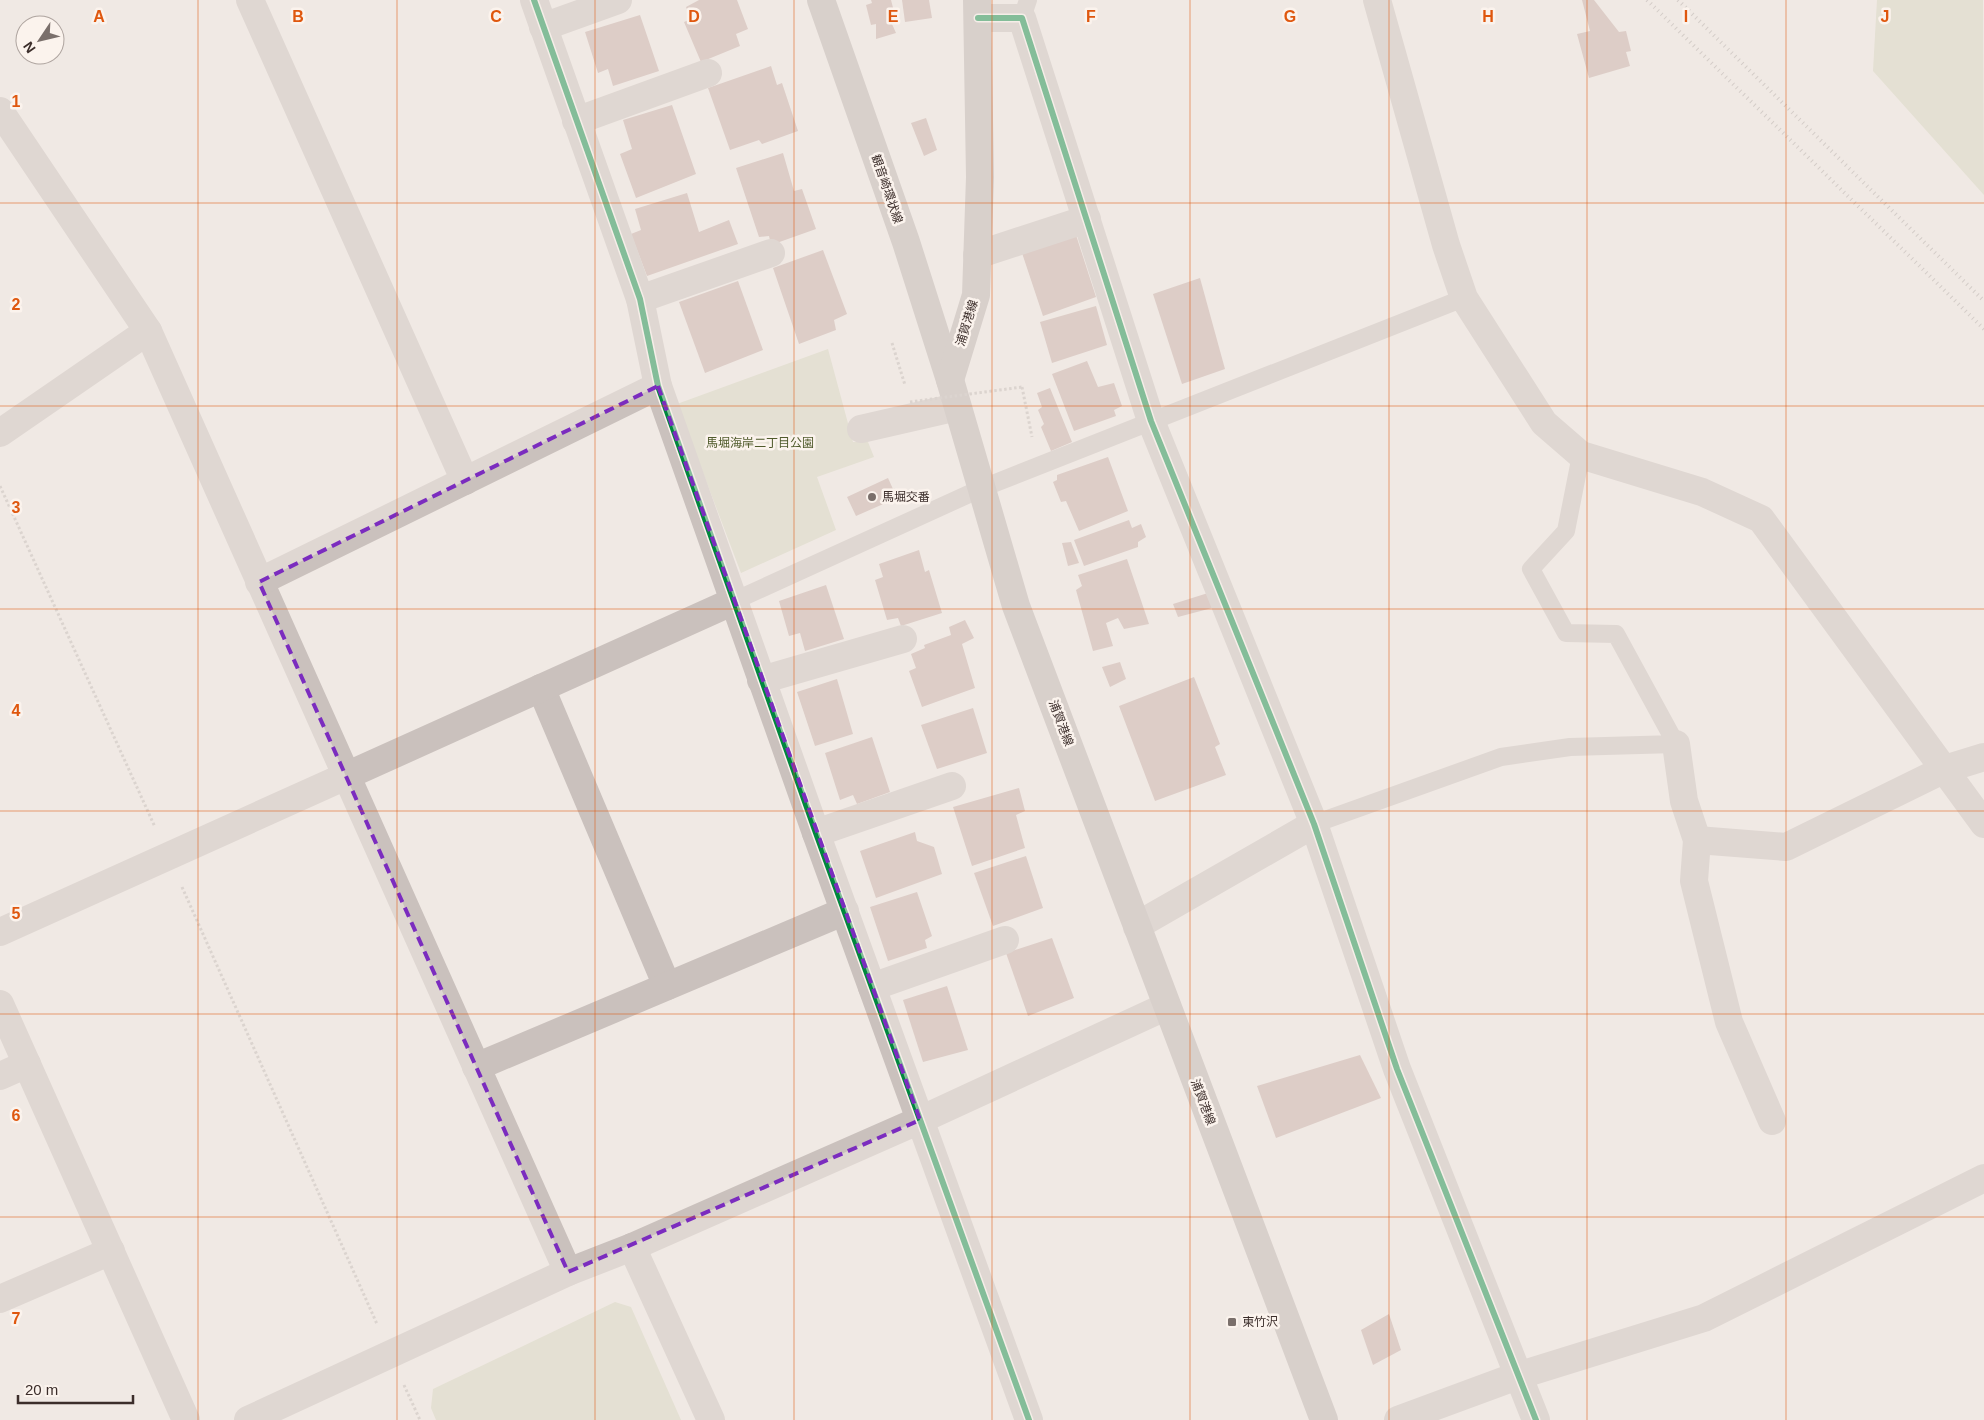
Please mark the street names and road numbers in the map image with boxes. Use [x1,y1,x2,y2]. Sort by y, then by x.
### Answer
street label: 観音崎環状線 [869,153,905,225]
street label: 浦賀港線 [953,298,981,348]
street label: 浦賀港線 [1046,698,1076,748]
street label: 浦賀港線 [1188,1077,1218,1127]

